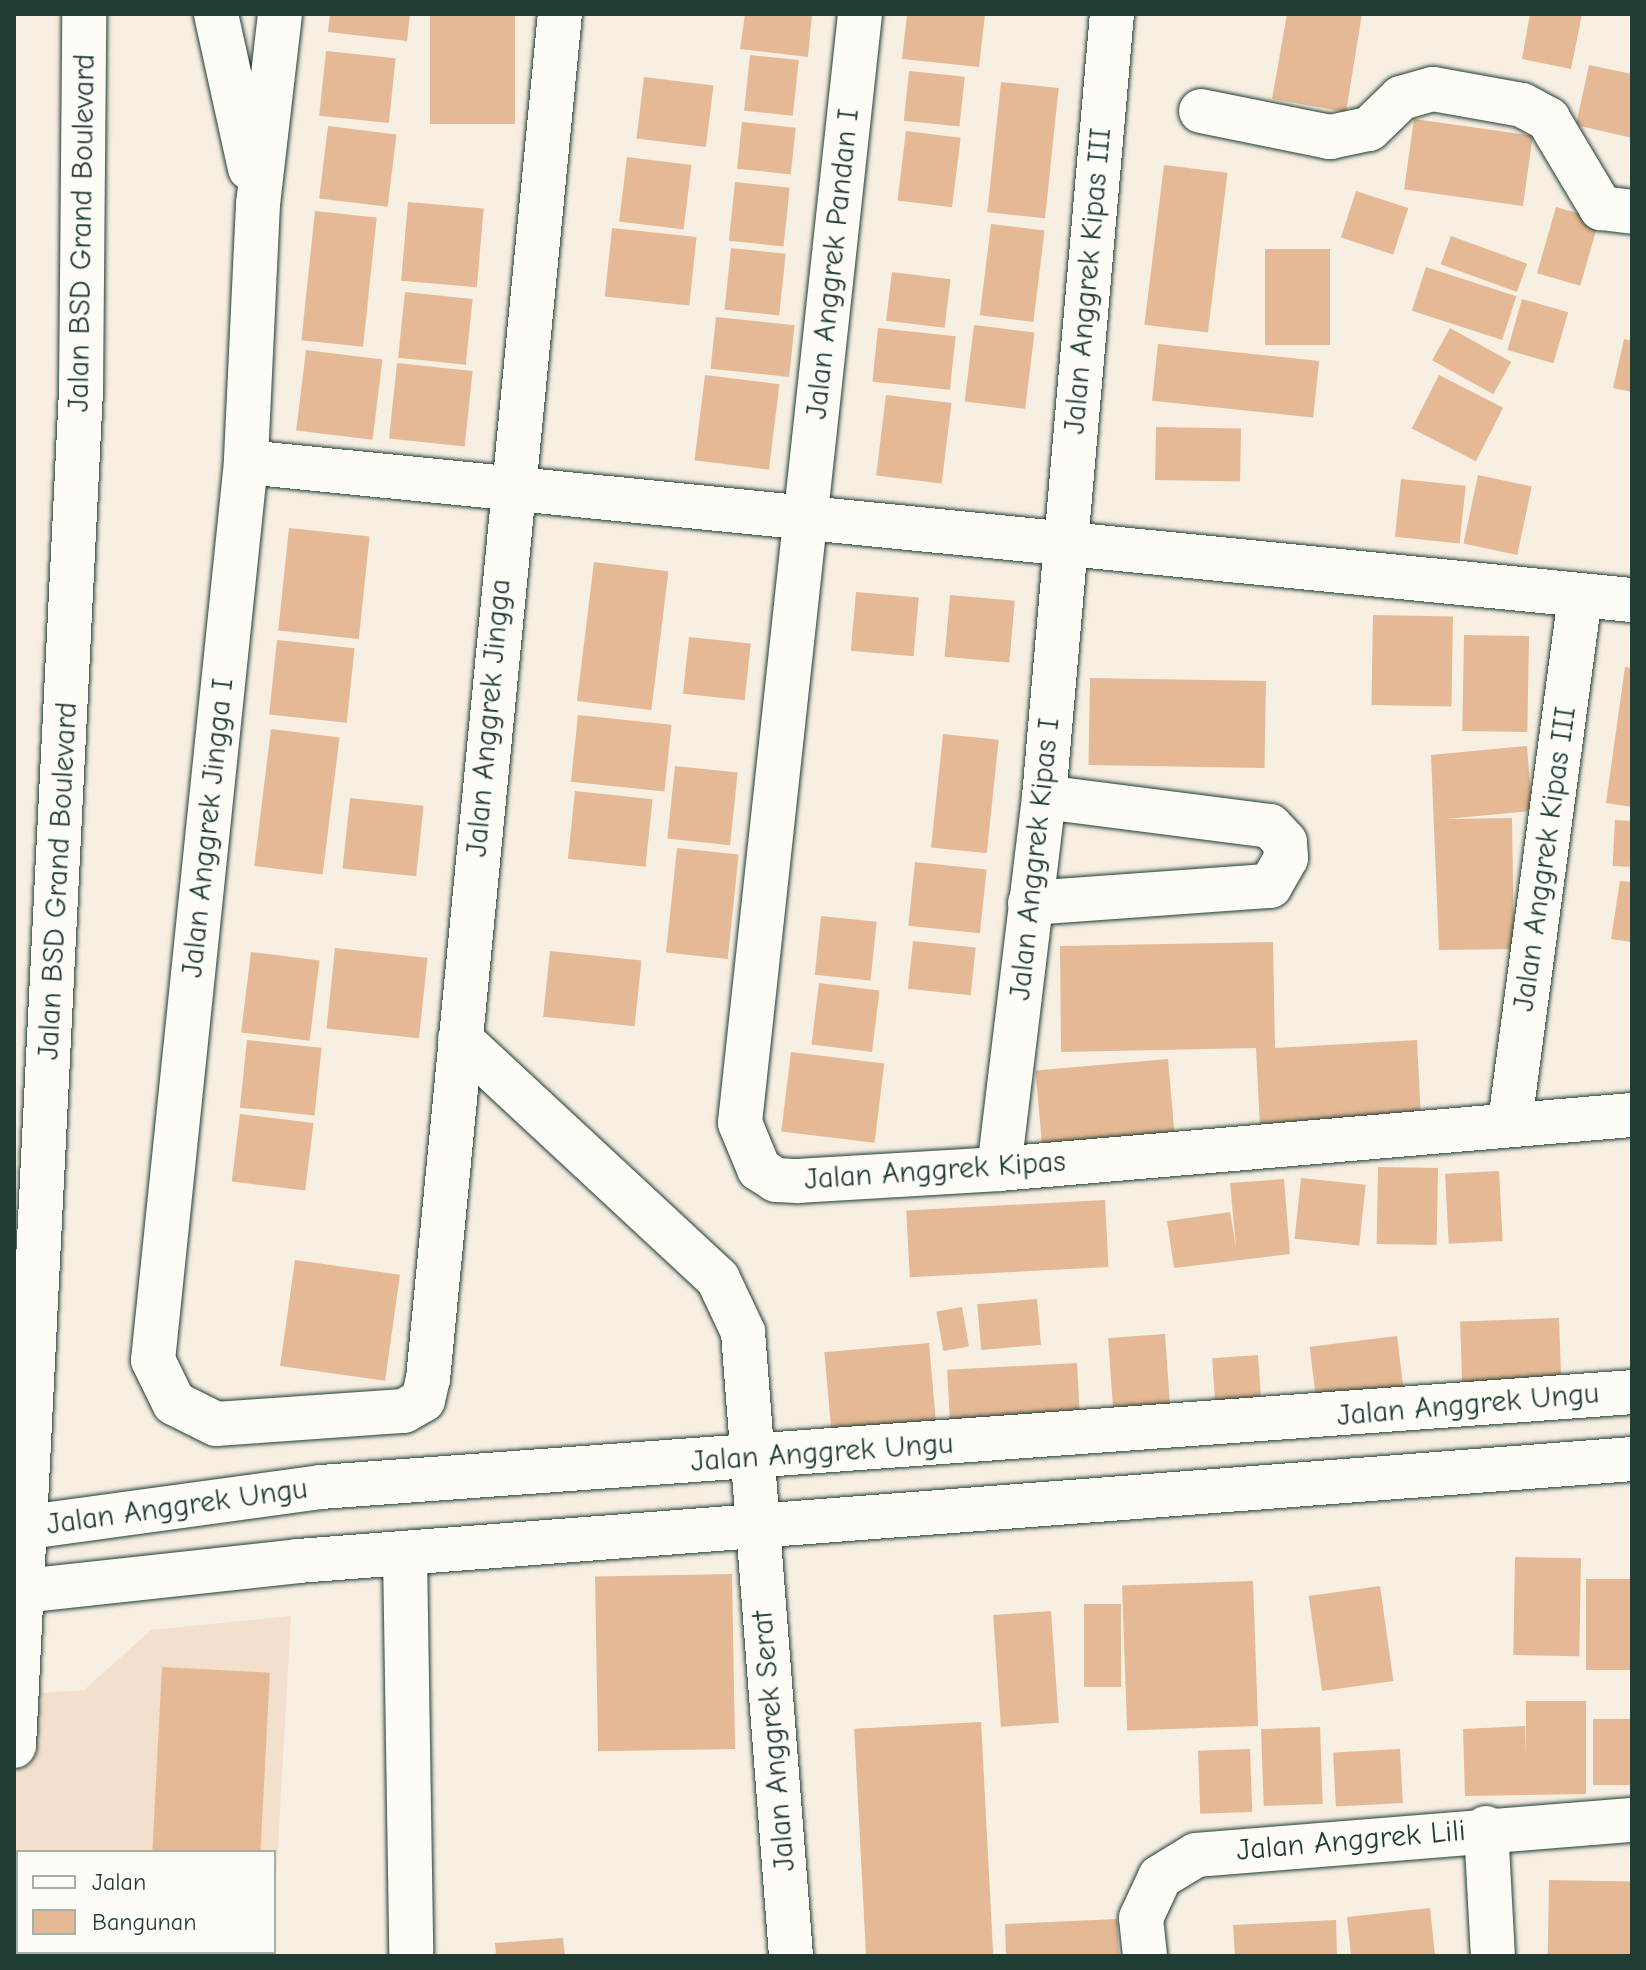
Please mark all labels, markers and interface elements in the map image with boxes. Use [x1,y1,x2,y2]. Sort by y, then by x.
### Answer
street label: Jalan BSD Grand Boulevard [61,53,103,413]
street label: Jalan Anggrek Pandan I [799,107,867,421]
street label: Jalan Anggrek Kipas III [1057,126,1119,436]
street label: Jalan Anggrek Jingga [459,577,519,859]
street label: Jalan Anggrek Jingga I [174,677,242,979]
street label: Jalan BSD Grand Boulevard [31,701,85,1061]
street label: Jalan Anggrek Kipas III [1506,704,1584,1014]
street label: Jalan Anggrek Kipas I [1002,716,1068,1002]
street label: Jalan Anggrek Kipas [803,1144,1067,1198]
street label: Jalan Anggrek Ungu [1335,1376,1601,1434]
street label: Jalan Anggrek Ungu [690,1426,954,1480]
street label: Jalan Anggrek Ungu [44,1471,310,1543]
street label: Jalan Anggrek Serat [745,1609,803,1873]
street label: Jalan Anggrek Lili [1235,1813,1467,1869]
legend [16,1850,276,1954]
text: Jalan [92,1868,146,1896]
text: Bangunan [92,1908,196,1936]

